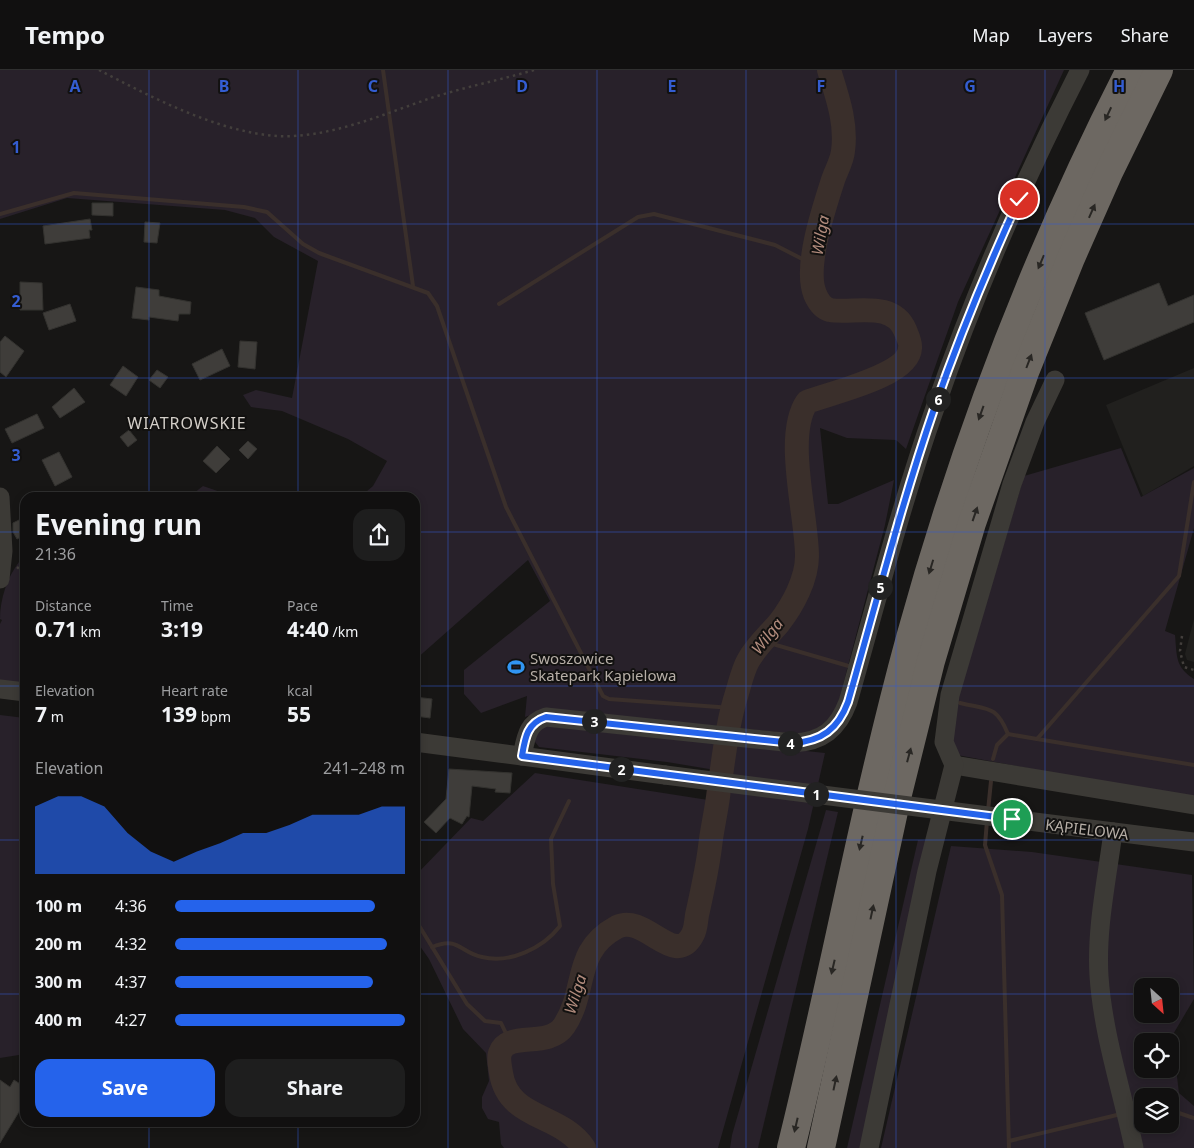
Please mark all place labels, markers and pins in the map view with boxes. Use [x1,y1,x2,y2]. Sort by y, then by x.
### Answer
pin [998,178,1040,220]
pin: 6 [926,386,950,412]
pin: 5 [868,574,892,600]
place label: Swoszowice Skatepark Kąpielowa [530,648,676,685]
sports icon: Swoszowice Skatepark Kąpielowa [506,657,526,677]
pin: 3 [582,708,606,734]
pin: 4 [778,730,802,756]
pin: 2 [608,756,634,782]
pin: 1 [804,782,828,806]
pin [991,798,1033,840]

